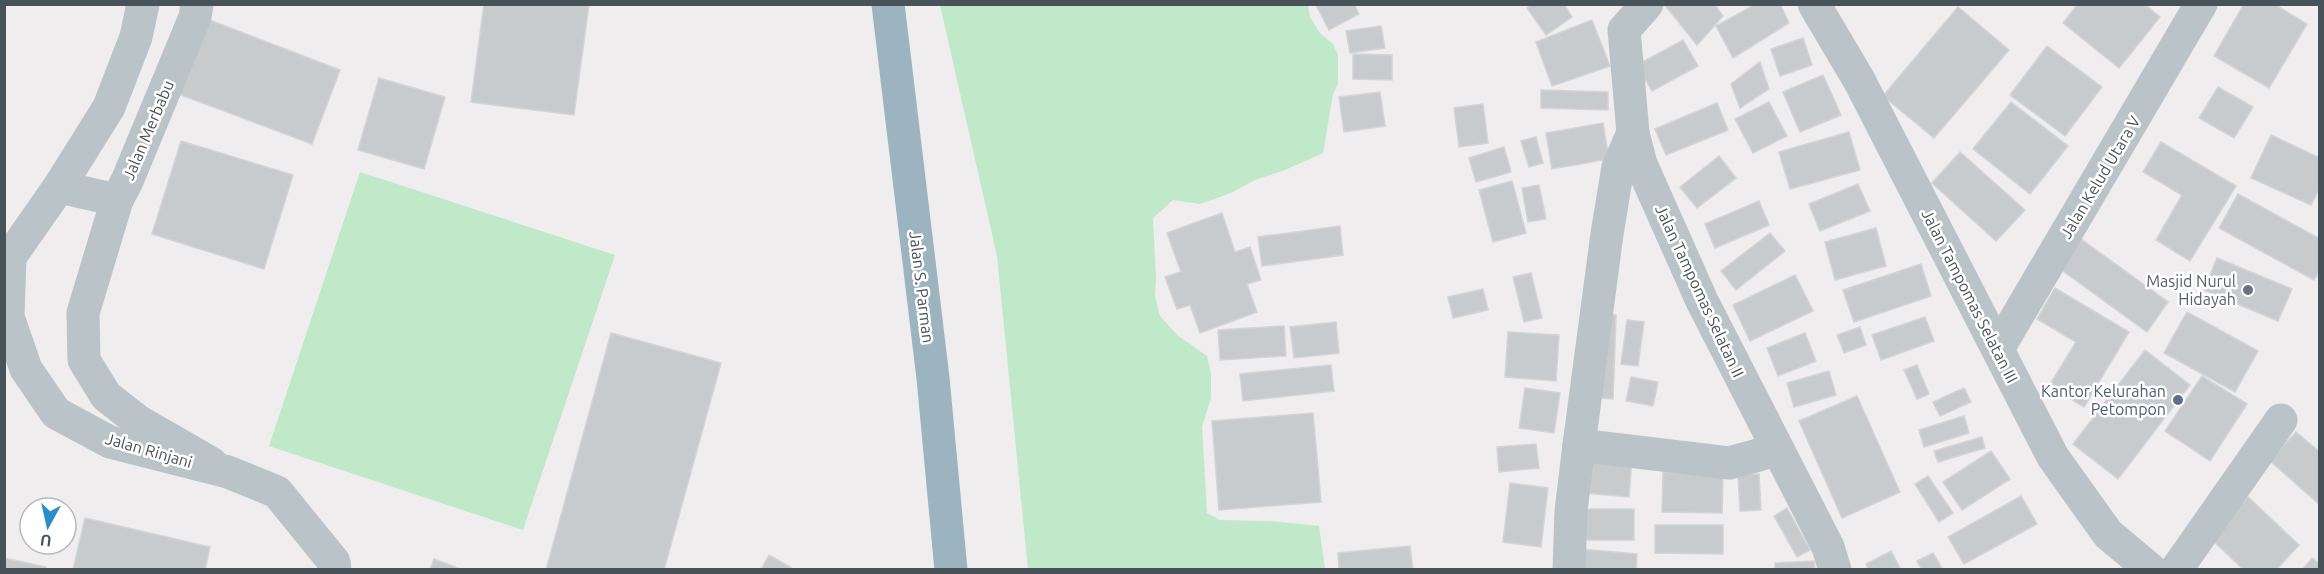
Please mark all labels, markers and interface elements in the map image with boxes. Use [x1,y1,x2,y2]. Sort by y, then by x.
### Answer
street label: Jalan Merbabu [119,78,177,182]
street label: Jalan Kelud Utara V [2056,113,2144,241]
street label: Jalan Tampomas Selatan II [1652,202,1748,380]
street label: Jalan Tampomas Selatan III [1918,206,2022,386]
street label: Jalan S. Parman [906,230,938,344]
place label: Masjid Nurul Hidayah [2146,272,2236,308]
marker: Masjid Nurul Hidayah [2241,283,2255,297]
place label: Kantor Kelurahan Petompon [2041,382,2166,418]
marker: Kantor Kelurahan Petompon [2171,393,2185,407]
street label: Jalan Rinjani [104,429,194,471]
north arrow [18,496,78,556]
text: U [39,531,53,551]

